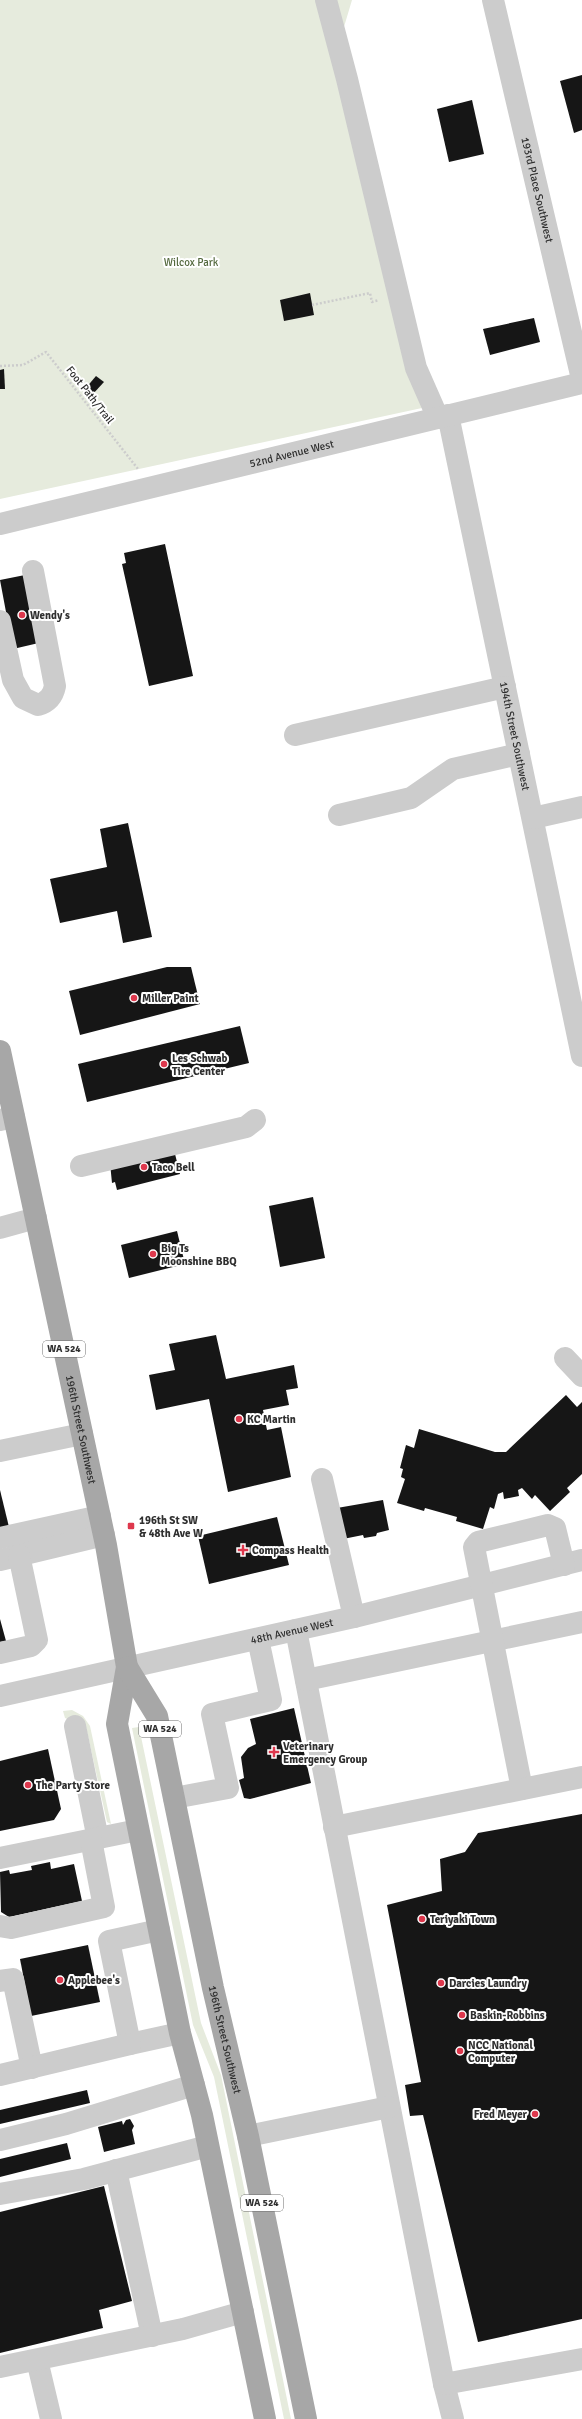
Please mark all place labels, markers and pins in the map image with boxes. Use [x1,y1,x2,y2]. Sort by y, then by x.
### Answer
place label: Wendy's [30,609,70,622]
marker: Wendy's [17,610,27,620]
place label: Miller Paint [142,992,199,1005]
marker: Miller Paint [129,993,139,1003]
place label: Les Schwab Tire Center [172,1052,228,1078]
marker: Les Schwab Tire Center [159,1059,169,1069]
place label: Taco Bell [152,1161,195,1174]
marker: Taco Bell [139,1162,149,1172]
place label: Big Ts Moonshine BBQ [161,1242,237,1268]
marker: Big Ts Moonshine BBQ [148,1249,158,1259]
place label: KC Martin [247,1413,296,1426]
marker: KC Martin [234,1414,244,1424]
place label: 196th St SW & 48th Ave W [139,1514,203,1540]
marker: 196th St SW & 48th Ave W [126,1521,136,1531]
marker: Compass Health [237,1544,249,1556]
place label: Compass Health [252,1544,329,1557]
place label: Veterinary Emergency Group [283,1740,368,1766]
marker: Veterinary Emergency Group [268,1746,280,1758]
place label: The Party Store [36,1779,110,1792]
marker: The Party Store [23,1780,33,1790]
place label: Teriyaki Town [430,1913,495,1926]
marker: Teriyaki Town [417,1914,427,1924]
place label: Applebee's [68,1974,120,1987]
marker: Applebee's [55,1975,65,1985]
place label: Darcies Laundry [449,1977,528,1990]
marker: Darcies Laundry [436,1978,446,1988]
place label: Baskin-Robbins [470,2009,545,2022]
marker: Baskin-Robbins [457,2010,467,2020]
place label: NCC National Computer [468,2039,533,2065]
marker: NCC National Computer [455,2046,465,2056]
place label: Fred Meyer [474,2108,528,2121]
marker: Fred Meyer [530,2109,540,2119]

